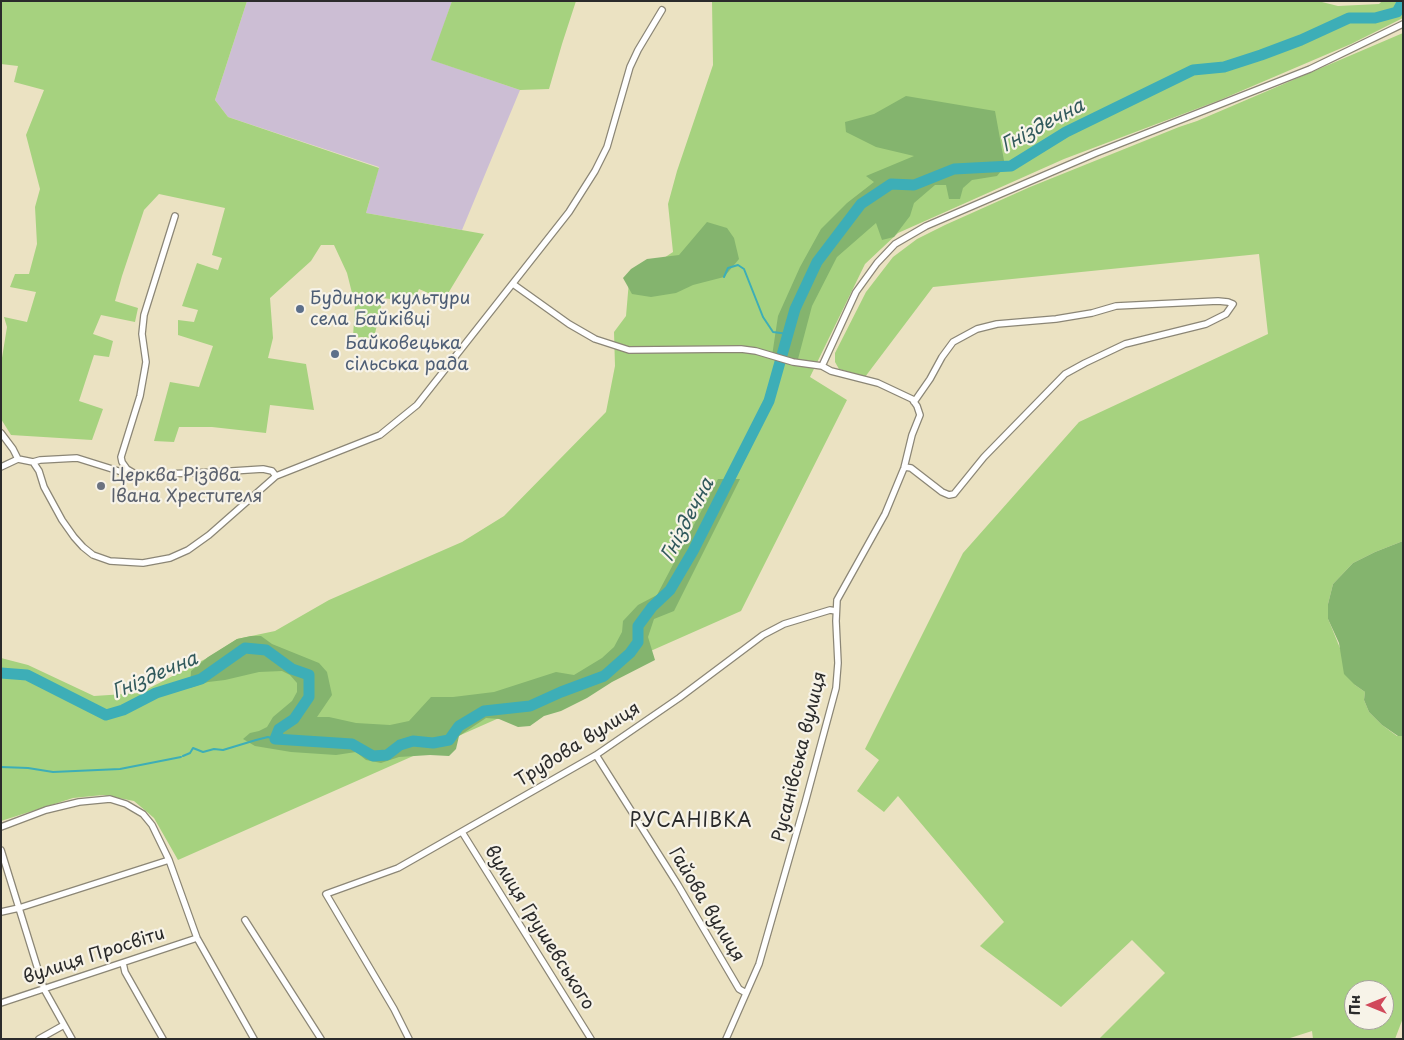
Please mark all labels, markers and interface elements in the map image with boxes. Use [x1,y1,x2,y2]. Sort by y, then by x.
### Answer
water label: Гніздечна [998,95,1088,157]
place label: Будинок культури села Байківці [310,288,470,330]
marker: Будинок культури села Байківці [294,303,306,315]
place label: Байковецька сільська рада [345,333,469,376]
marker: Байковецька сільська рада [329,348,341,360]
place label: Церква Різдва Івана Хрестителя [111,465,262,508]
water label: Гніздечна [657,475,719,565]
marker: Церква Різдва Івана Хрестителя [95,480,107,492]
water label: Гніздечна [109,648,201,704]
street label: Русанівська вулиця [768,670,832,844]
street label: Трудова вулиця [512,698,644,792]
district label: РУСАНІВКА [628,811,754,833]
street label: вулиця Грушевського [480,842,598,1014]
street label: Гайова вулиця [663,844,749,966]
street label: вулиця Просвіти [21,923,167,989]
north arrow [1344,980,1394,1030]
text: Пн [1344,995,1365,1015]

